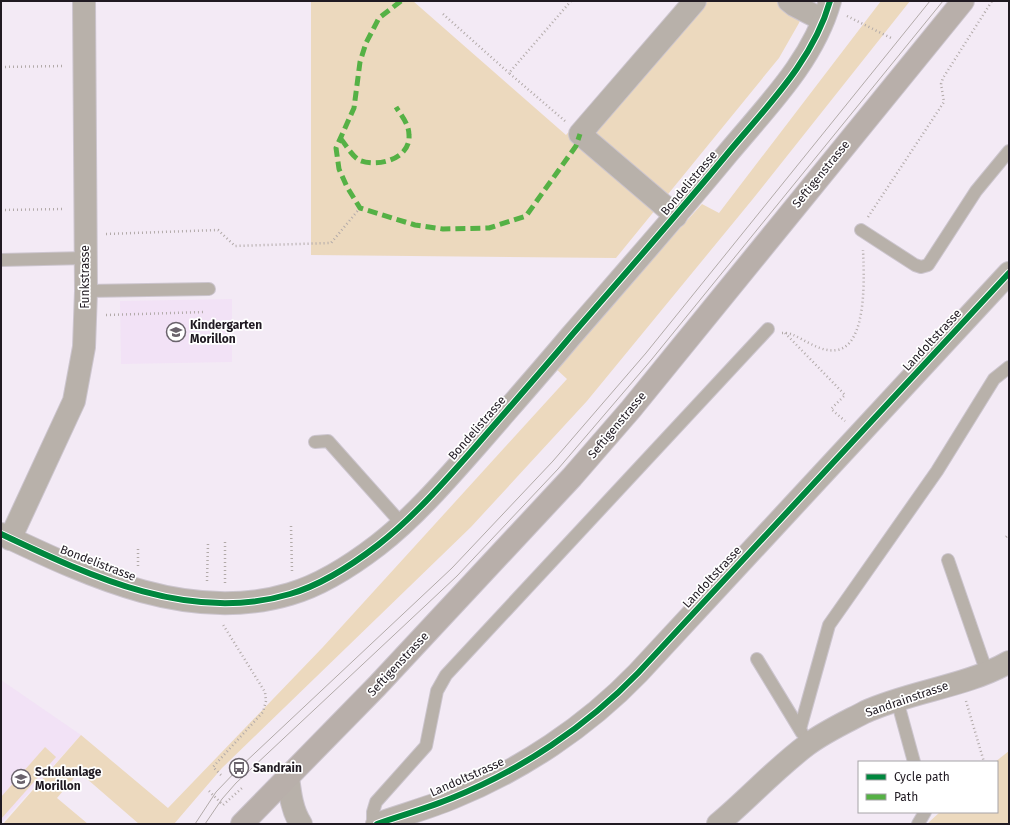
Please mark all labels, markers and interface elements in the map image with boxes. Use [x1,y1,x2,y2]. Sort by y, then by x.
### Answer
street label: Seftigenstrasse [790,137,852,211]
street label: Bondelistrasse [658,148,720,218]
street label: Funkstrasse [78,245,92,309]
street label: Landoltstrasse [900,306,964,374]
place label: Kindergarten Morillon [190,318,262,346]
school or university icon: Kindergarten Morillon [165,321,187,343]
street label: Seftigenstrasse [585,389,649,461]
street label: Bondelistrasse [445,393,509,463]
street label: Bondelistrasse [58,542,138,584]
street label: Landoltstrasse [680,543,744,611]
street label: Seftigenstrasse [365,629,431,699]
street label: Sandrainstrasse [864,678,950,720]
street label: Landoltstrasse [428,754,506,800]
bus stop icon: Sandrain [228,757,250,779]
place label: Sandrain [253,761,302,775]
legend [858,761,998,813]
place label: Schulanlage Morillon [35,765,102,793]
school or university icon: Schulanlage Morillon [10,768,32,790]
text: Cycle path [894,770,950,784]
text: Path [894,790,918,804]

